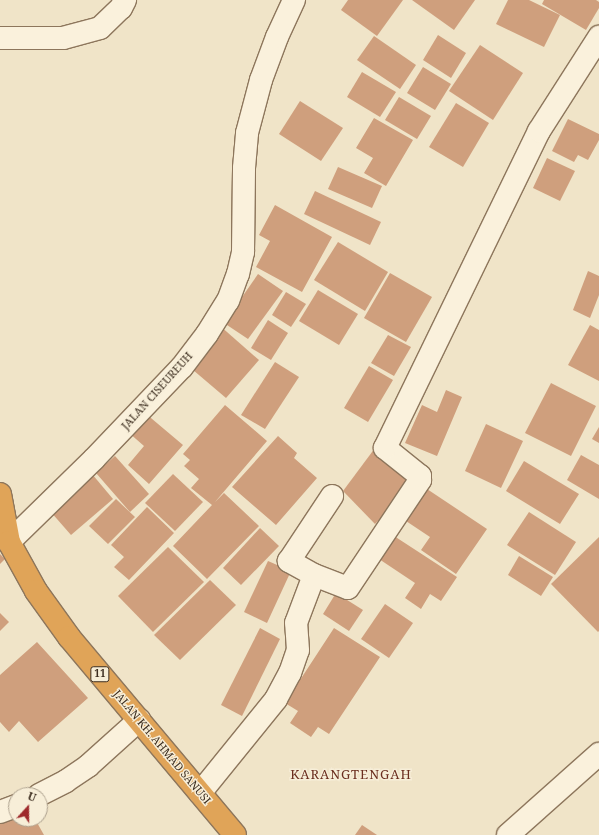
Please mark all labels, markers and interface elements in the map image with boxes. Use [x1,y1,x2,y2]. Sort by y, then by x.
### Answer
street label: JALAN CISEUREUH [119,350,195,432]
road number: 11 [90,666,110,682]
street label: JALAN KH. AHMAD SANUSI [110,687,214,807]
district label: KARANGTENGAH [290,766,412,782]
north arrow [8,787,48,827]
text: U [26,788,39,805]

